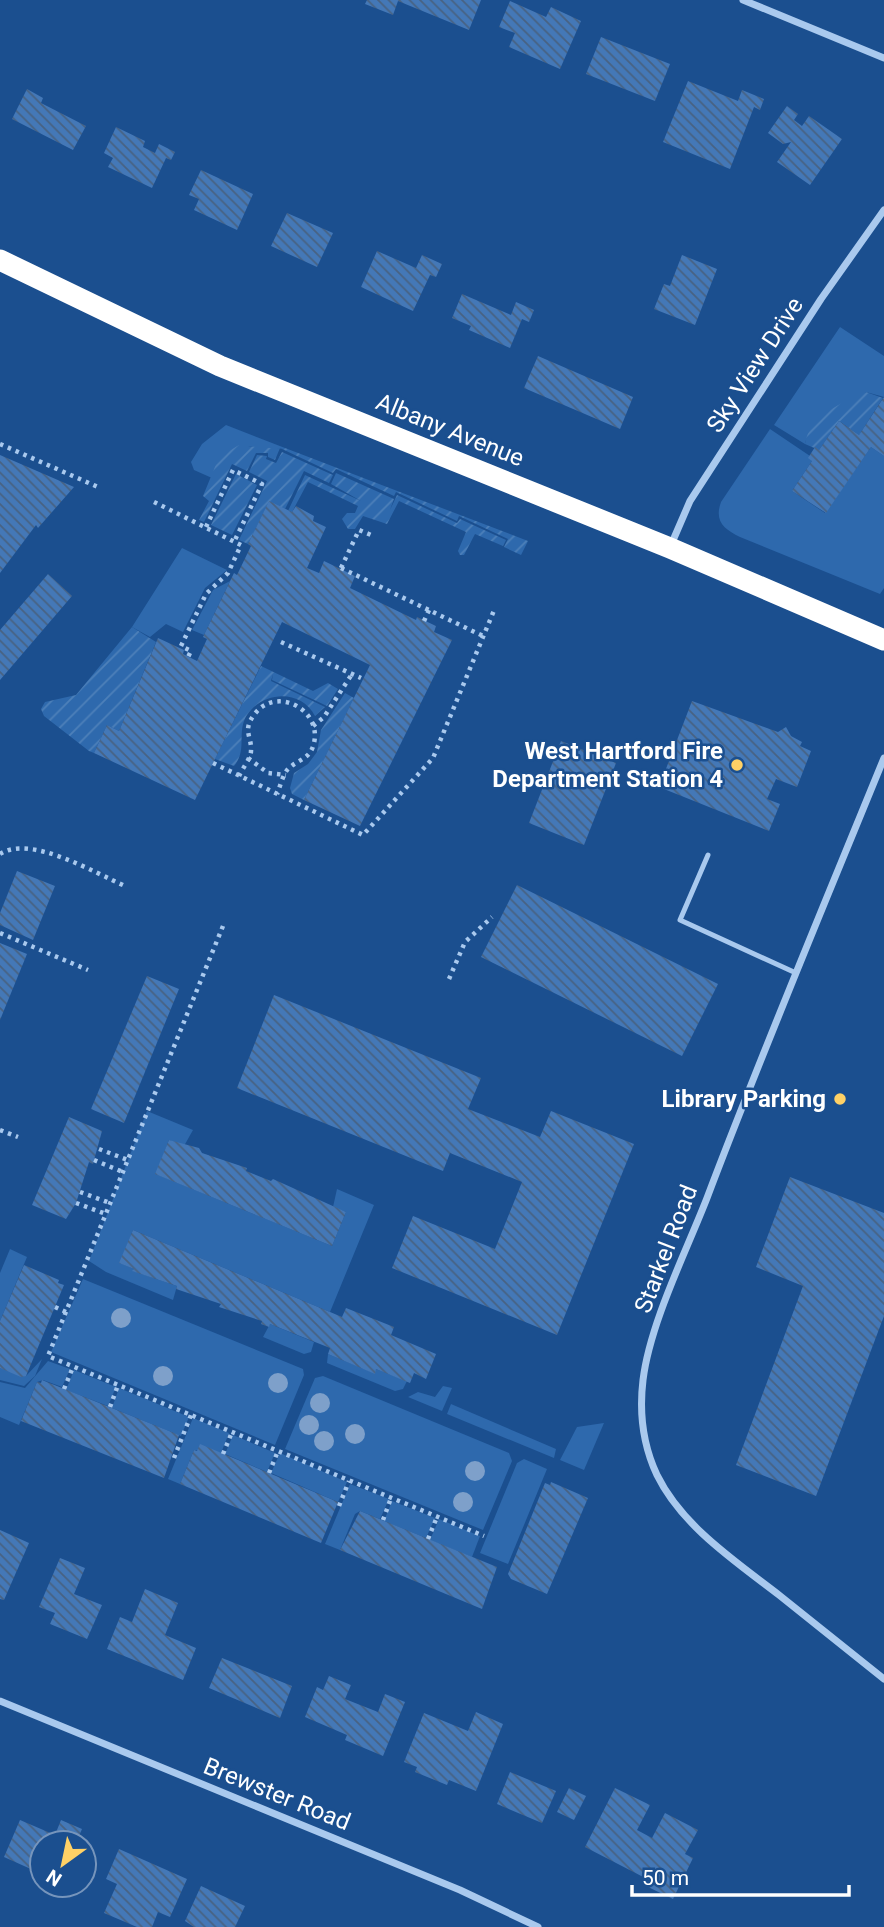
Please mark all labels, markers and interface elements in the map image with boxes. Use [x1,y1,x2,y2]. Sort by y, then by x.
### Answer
street label: Sky View Drive [701,292,809,438]
street label: Albany Avenue [372,388,528,472]
place label: West Hartford Fire Department Station 4 [492,737,723,793]
marker: West Hartford Fire Department Station 4 [729,757,745,773]
place label: Library Parking [662,1085,826,1113]
marker: Library Parking [832,1091,848,1107]
street label: Starkel Road [629,1181,703,1317]
street label: Brewster Road [200,1752,354,1836]
north arrow [28,1829,98,1899]
scale bar [632,1854,849,1898]
text: N [42,1865,66,1891]
text: 50 m [642,1866,689,1890]

